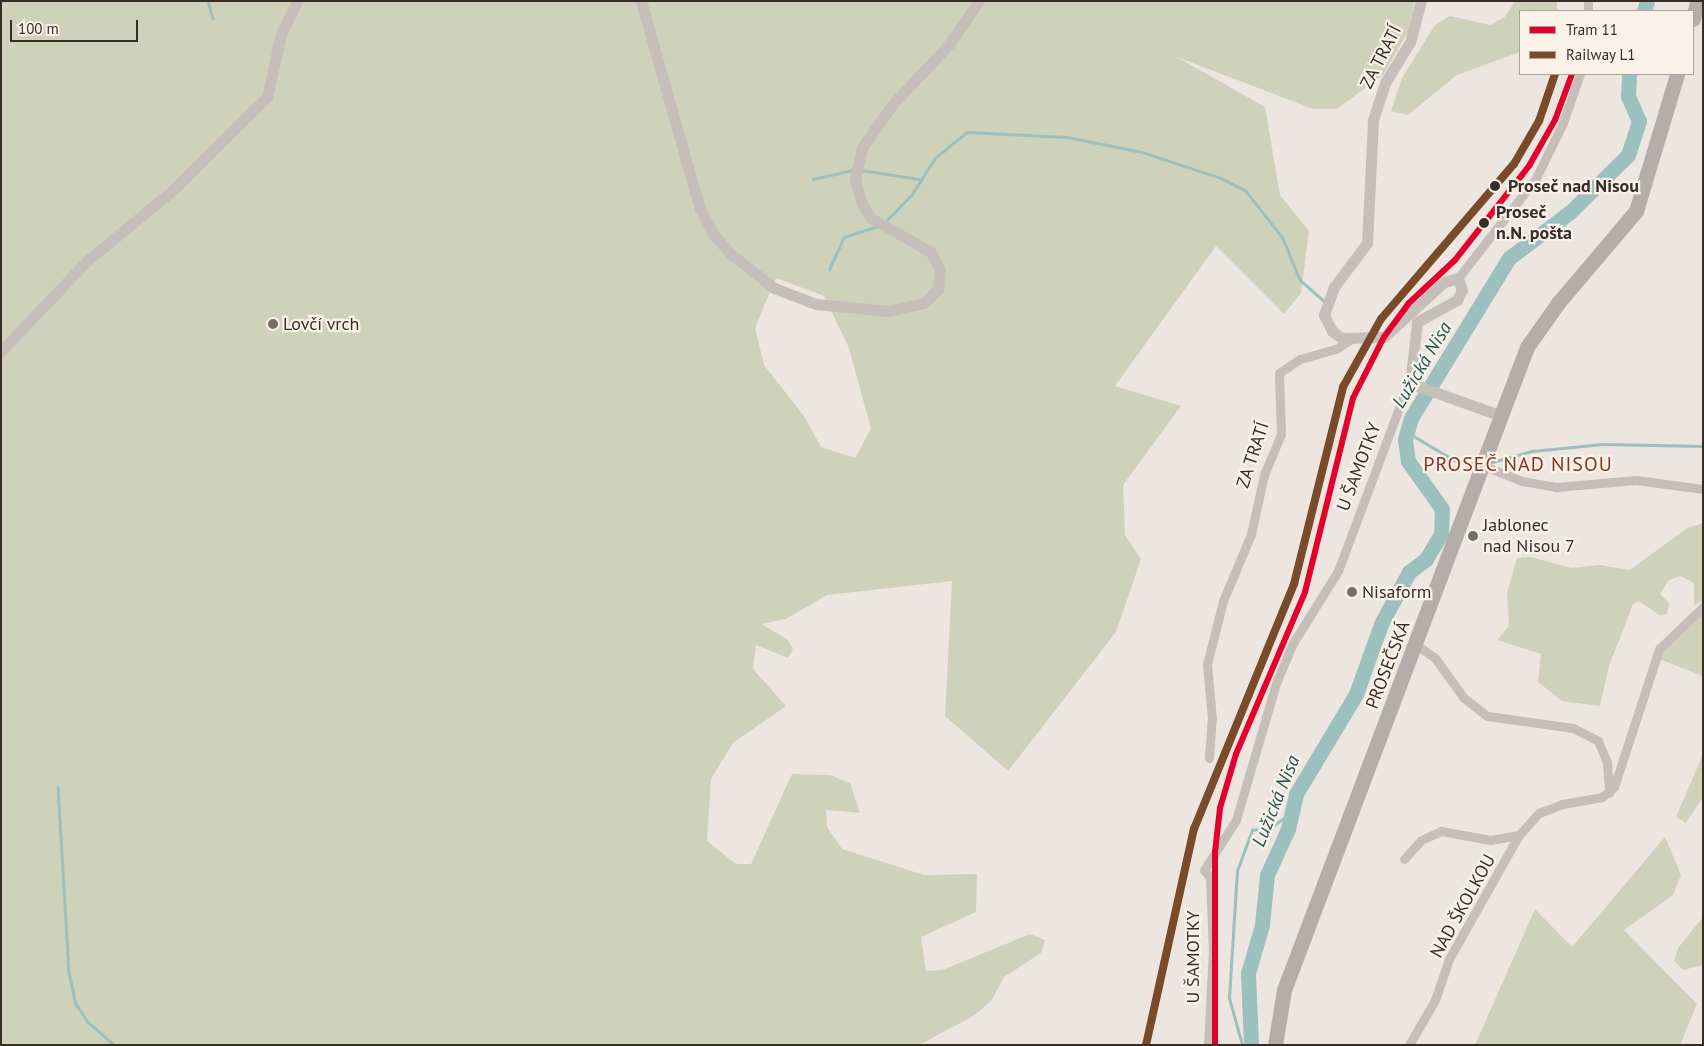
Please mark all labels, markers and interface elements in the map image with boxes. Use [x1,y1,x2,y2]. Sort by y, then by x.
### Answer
scale bar [12,10,140,42]
legend [1519,10,1694,75]
text: 100 m [18,19,59,38]
text: Tram 11 [1566,20,1618,39]
street label: ZA TRATÍ [1356,21,1406,93]
text: Railway L1 [1566,45,1635,64]
place label: Proseč nad Nisou [1508,175,1639,197]
marker: Proseč nad Nisou [1486,177,1504,195]
place label: Proseč n.N. pošta [1496,202,1573,244]
marker: Proseč n.N. pošta [1475,214,1493,232]
place label: Lovčí vrch [283,313,360,335]
marker: Lovčí vrch [267,318,279,330]
water label: Lužická Nisa [1387,318,1457,412]
street label: ZA TRATÍ [1232,419,1274,491]
street label: U ŠAMOTKY [1332,420,1386,514]
district label: PROSEČ NAD NISOU [1421,452,1615,476]
place label: Jablonec nad Nisou 7 [1483,515,1575,558]
marker: Jablonec nad Nisou 7 [1467,530,1479,542]
place label: Nisaform [1362,581,1431,603]
marker: Nisaform [1346,586,1358,598]
street label: PROSEČSKÁ [1361,618,1415,712]
water label: Lužická Nisa [1247,752,1305,850]
street label: NAD ŠKOLKOU [1426,851,1500,961]
street label: U ŠAMOTKY [1182,911,1204,1003]

